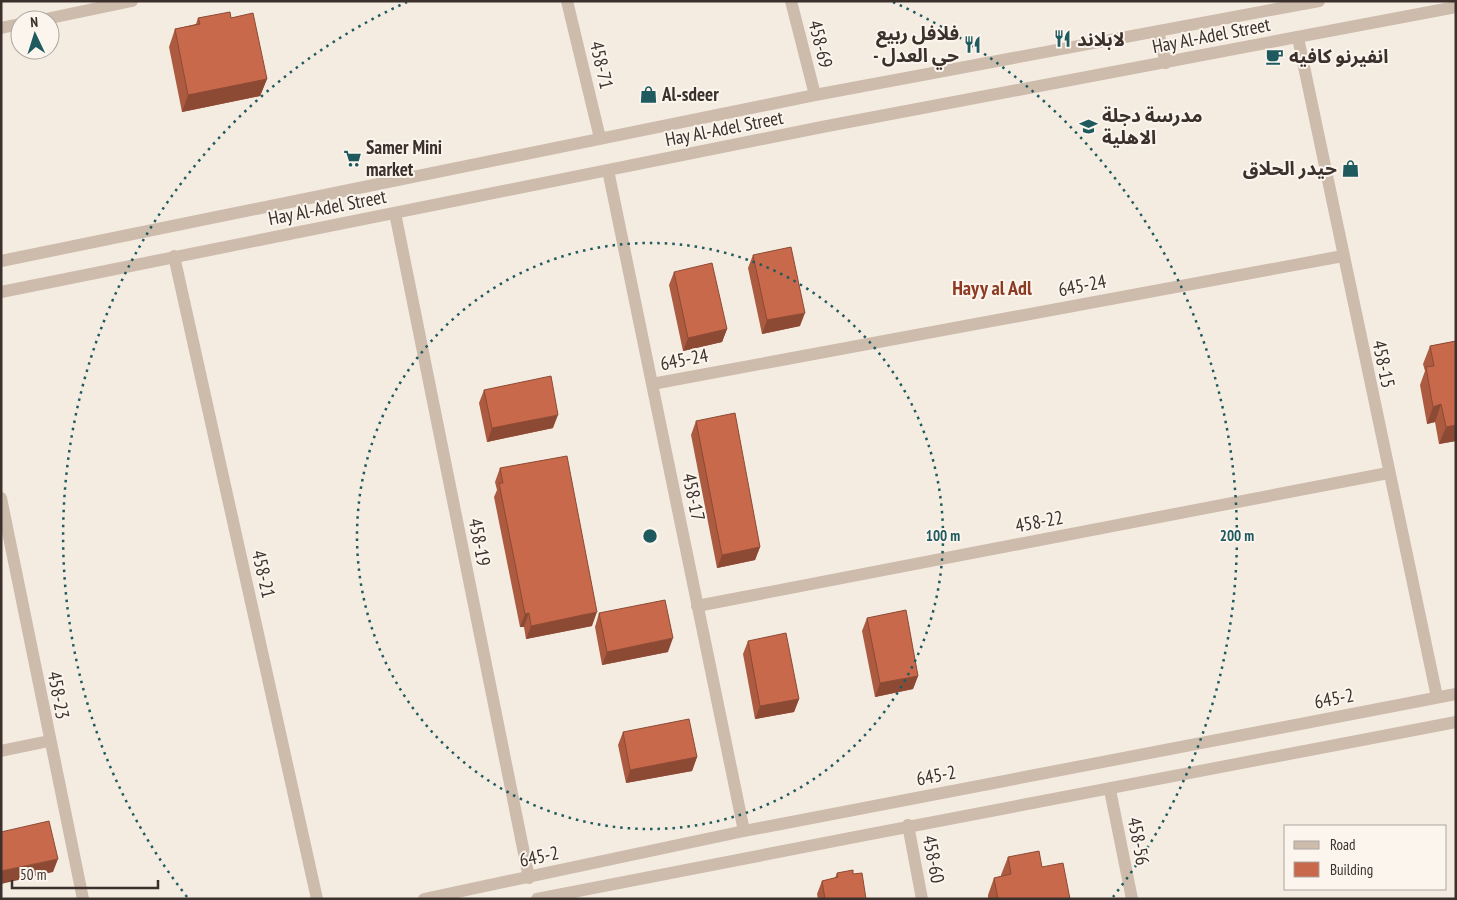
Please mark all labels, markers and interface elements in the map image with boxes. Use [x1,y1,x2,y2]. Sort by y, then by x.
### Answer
north arrow [10,10,60,60]
street label: Hay Al-Adel Street [1150,12,1273,58]
text: N [30,13,38,31]
street label: 458-69 [804,18,838,70]
place label: فلافل ربيع - حي العدل [873,21,959,70]
place label: لابلاند [1077,27,1125,51]
restaurant icon: لابلاند [1053,29,1073,49]
restaurant icon: فلافل ربيع - حي العدل [963,34,983,54]
street label: 458-71 [585,39,619,91]
place label: انفيرنو كافيه [1289,44,1388,68]
cafe icon: انفيرنو كافيه [1265,46,1285,66]
place label: Al-sdeer [661,82,719,106]
shop icon: Al-sdeer [638,84,658,104]
place label: مدرسة دجلة الاهلية [1102,103,1203,149]
street label: Hay Al-Adel Street [663,105,786,151]
school or university icon: مدرسة دجلة الاهلية [1078,116,1098,136]
place label: Samer Mini market [366,135,442,181]
supermarket icon: Samer Mini market [342,148,362,168]
place label: حيدر الحلاق [1243,156,1337,180]
shop icon: حيدر الحلاق [1341,158,1361,178]
street label: Hay Al-Adel Street [266,184,389,230]
street label: 645-24 [1056,269,1108,301]
district label: Hayy al Adl [952,275,1032,301]
street label: 458-15 [1367,338,1401,390]
street label: 645-24 [658,343,710,375]
street label: 458-17 [677,471,711,523]
street label: 458-22 [1013,505,1065,537]
street label: 458-19 [464,516,496,568]
text: 100 m [926,526,960,545]
text: 200 m [1220,526,1254,545]
centre of rings [641,527,659,545]
street label: 458-21 [247,548,281,600]
street label: 458-23 [43,669,75,721]
street label: 645-2 [1312,682,1356,714]
street label: 645-2 [914,759,958,791]
street label: 458-56 [1123,815,1155,867]
legend [1284,825,1447,890]
street label: 458-60 [918,833,950,885]
text: Road [1330,835,1356,854]
street label: 645-2 [517,840,561,872]
scale bar [12,858,159,890]
text: Building [1330,860,1373,879]
text: 50 m [20,865,46,884]

